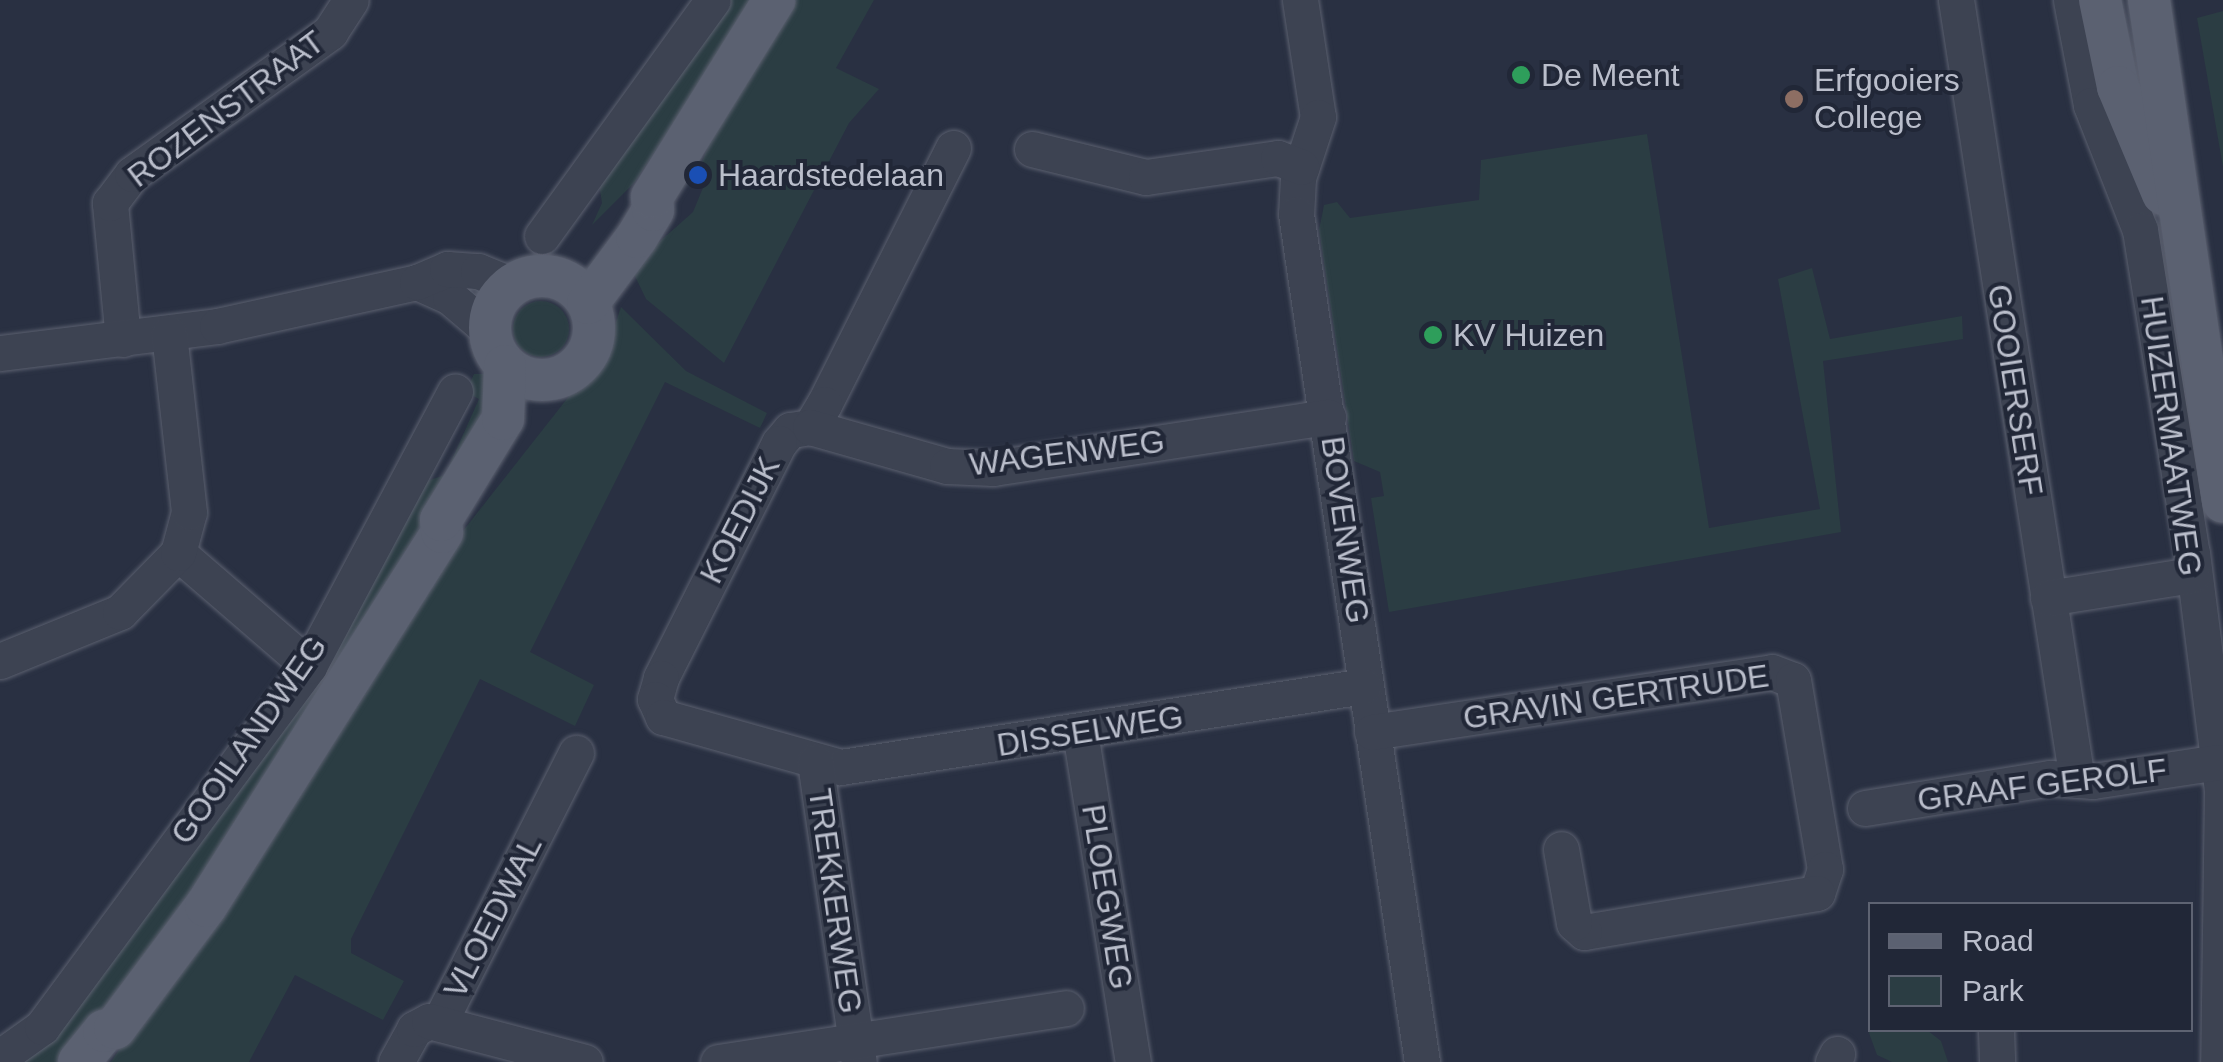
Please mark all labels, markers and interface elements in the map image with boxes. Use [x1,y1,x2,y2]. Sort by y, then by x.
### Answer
street label: ROZENSTRAAT [120,23,332,195]
place label: De Meent [1541,56,1680,94]
place label: Erfgooiers College [1814,62,1960,137]
marker: De Meent [1510,64,1532,86]
marker: Erfgooiers College [1783,88,1805,110]
place label: Haardstedelaan [718,156,944,194]
marker: Haardstedelaan [687,164,709,186]
street label: GOOIERSERF [1979,282,2051,498]
street label: HUIZERMAATWEG [2132,294,2210,578]
place label: KV Huizen [1453,316,1604,354]
marker: KV Huizen [1422,324,1444,346]
street label: WAGENWEG [967,422,1167,484]
street label: BOVENWEG [1313,434,1377,626]
street label: KOEDIJK [692,450,788,590]
street label: GOOILANDWEG [163,628,335,852]
street label: GRAVIN GERTRUDE [1461,657,1771,737]
street label: DISSELWEG [994,697,1186,765]
street label: GRAAF GEROLF [1915,751,2169,819]
street label: TREKKERWEG [800,786,870,1016]
street label: PLOEGWEG [1073,802,1141,992]
street label: VLOEDWAL [436,830,550,1004]
legend [1868,902,2193,1032]
text: Road [1962,924,2034,957]
text: Park [1962,974,2024,1007]

